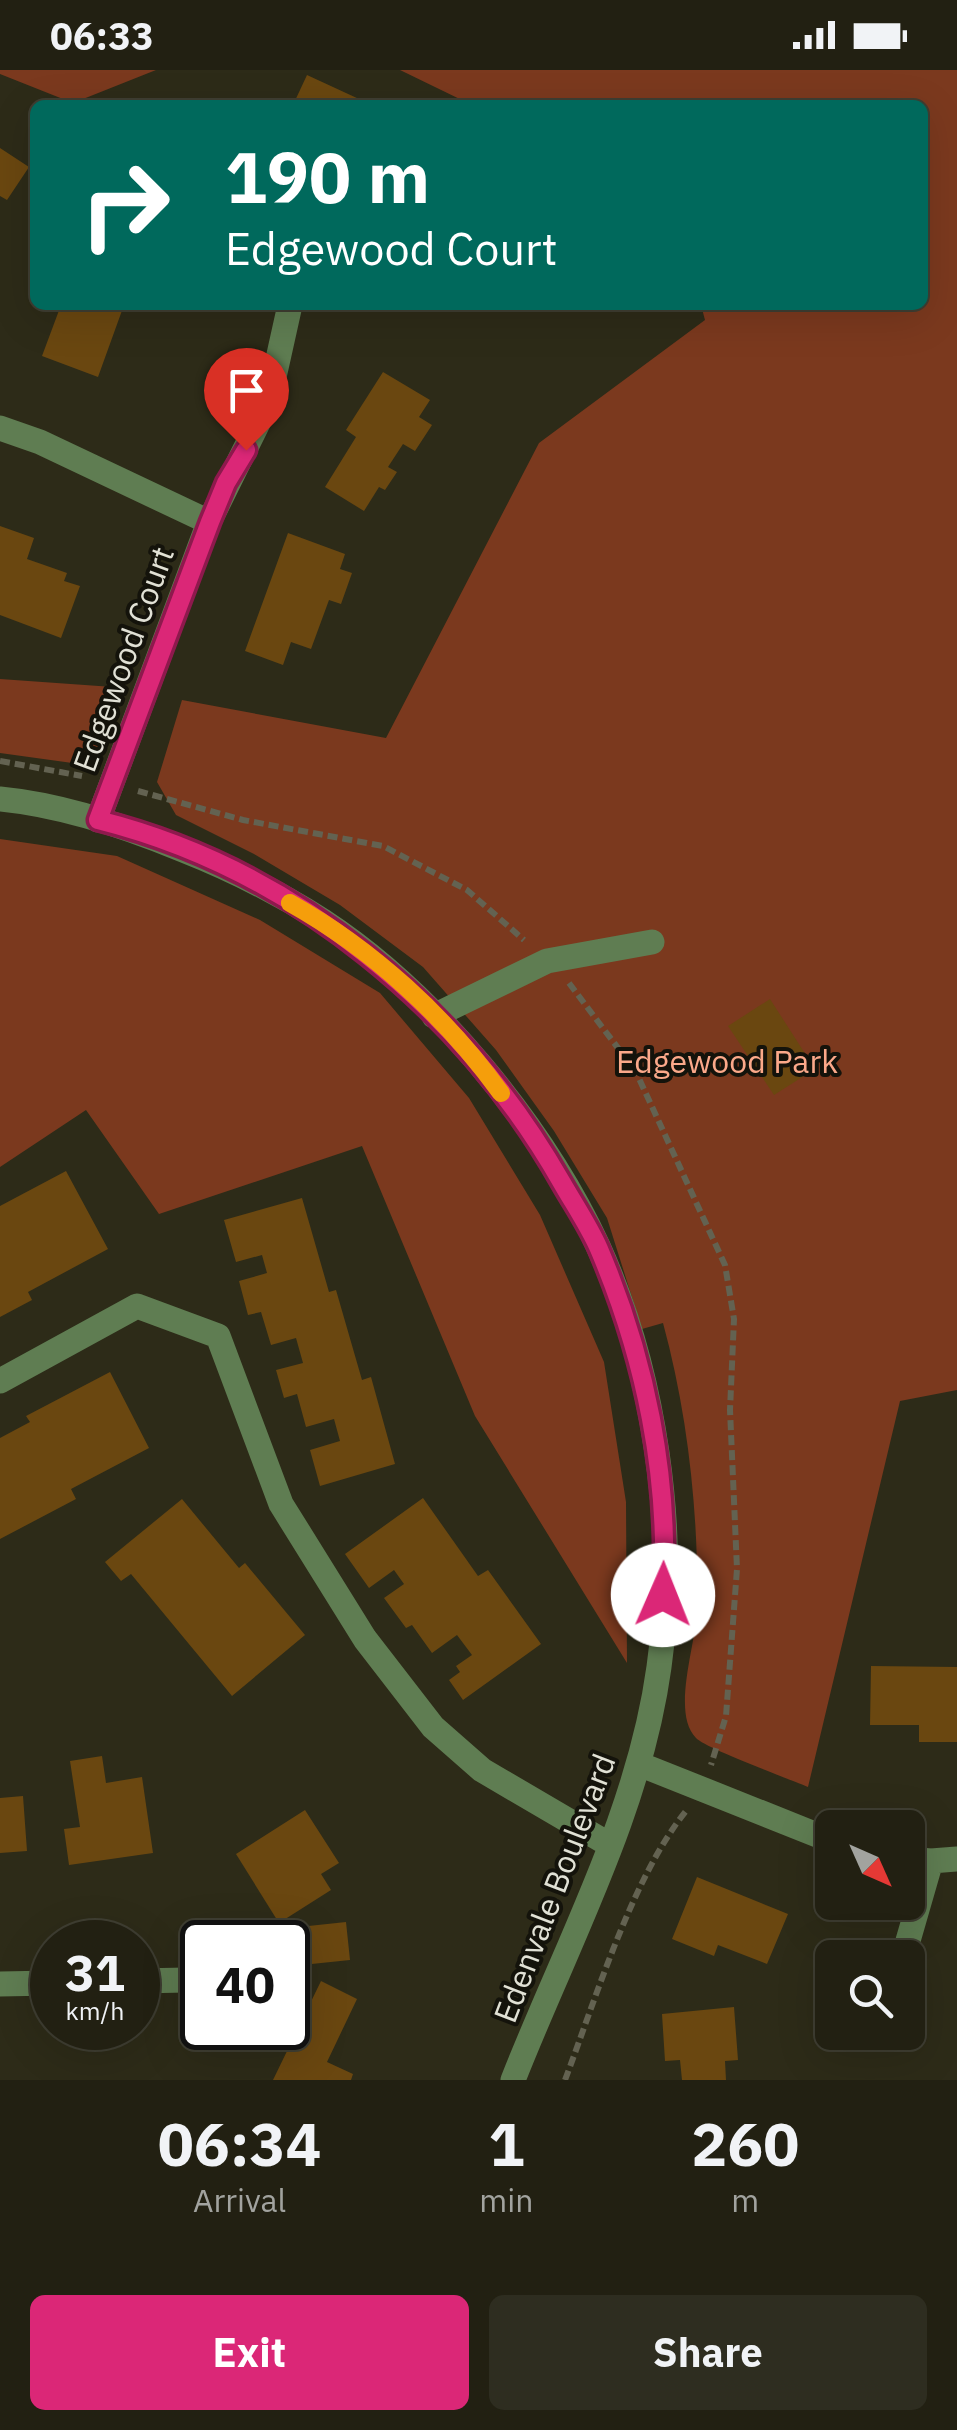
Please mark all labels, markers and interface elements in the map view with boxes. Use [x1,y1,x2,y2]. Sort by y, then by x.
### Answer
text: 06:33 [50,11,154,60]
text: 190 m [225,131,430,222]
icon: right [60,140,190,270]
text: Edgewood Court [225,219,558,277]
pin [204,348,289,451]
icon: arrive [219,363,274,418]
street label: Edgewood Court [63,541,183,777]
park label: Edgewood Park [616,1040,838,1082]
position arrow [611,1543,715,1647]
street label: Edenvale Boulevard [483,1748,625,2028]
north arrow [815,1810,925,1920]
map controls [815,1810,925,2050]
speed limit sign: 40 [180,1920,310,2050]
text: 31 [65,1940,125,2005]
button: search [815,1940,925,2050]
text: km/h [66,1994,124,2027]
text: 06:34 [158,2104,322,2183]
text: 1 [488,2104,524,2183]
text: 260 [691,2104,799,2183]
text: Arrival [193,2179,286,2221]
text: min [479,2179,533,2221]
text: m [731,2179,759,2221]
button: Exit [30,2295,469,2410]
button: Share [489,2295,927,2410]

